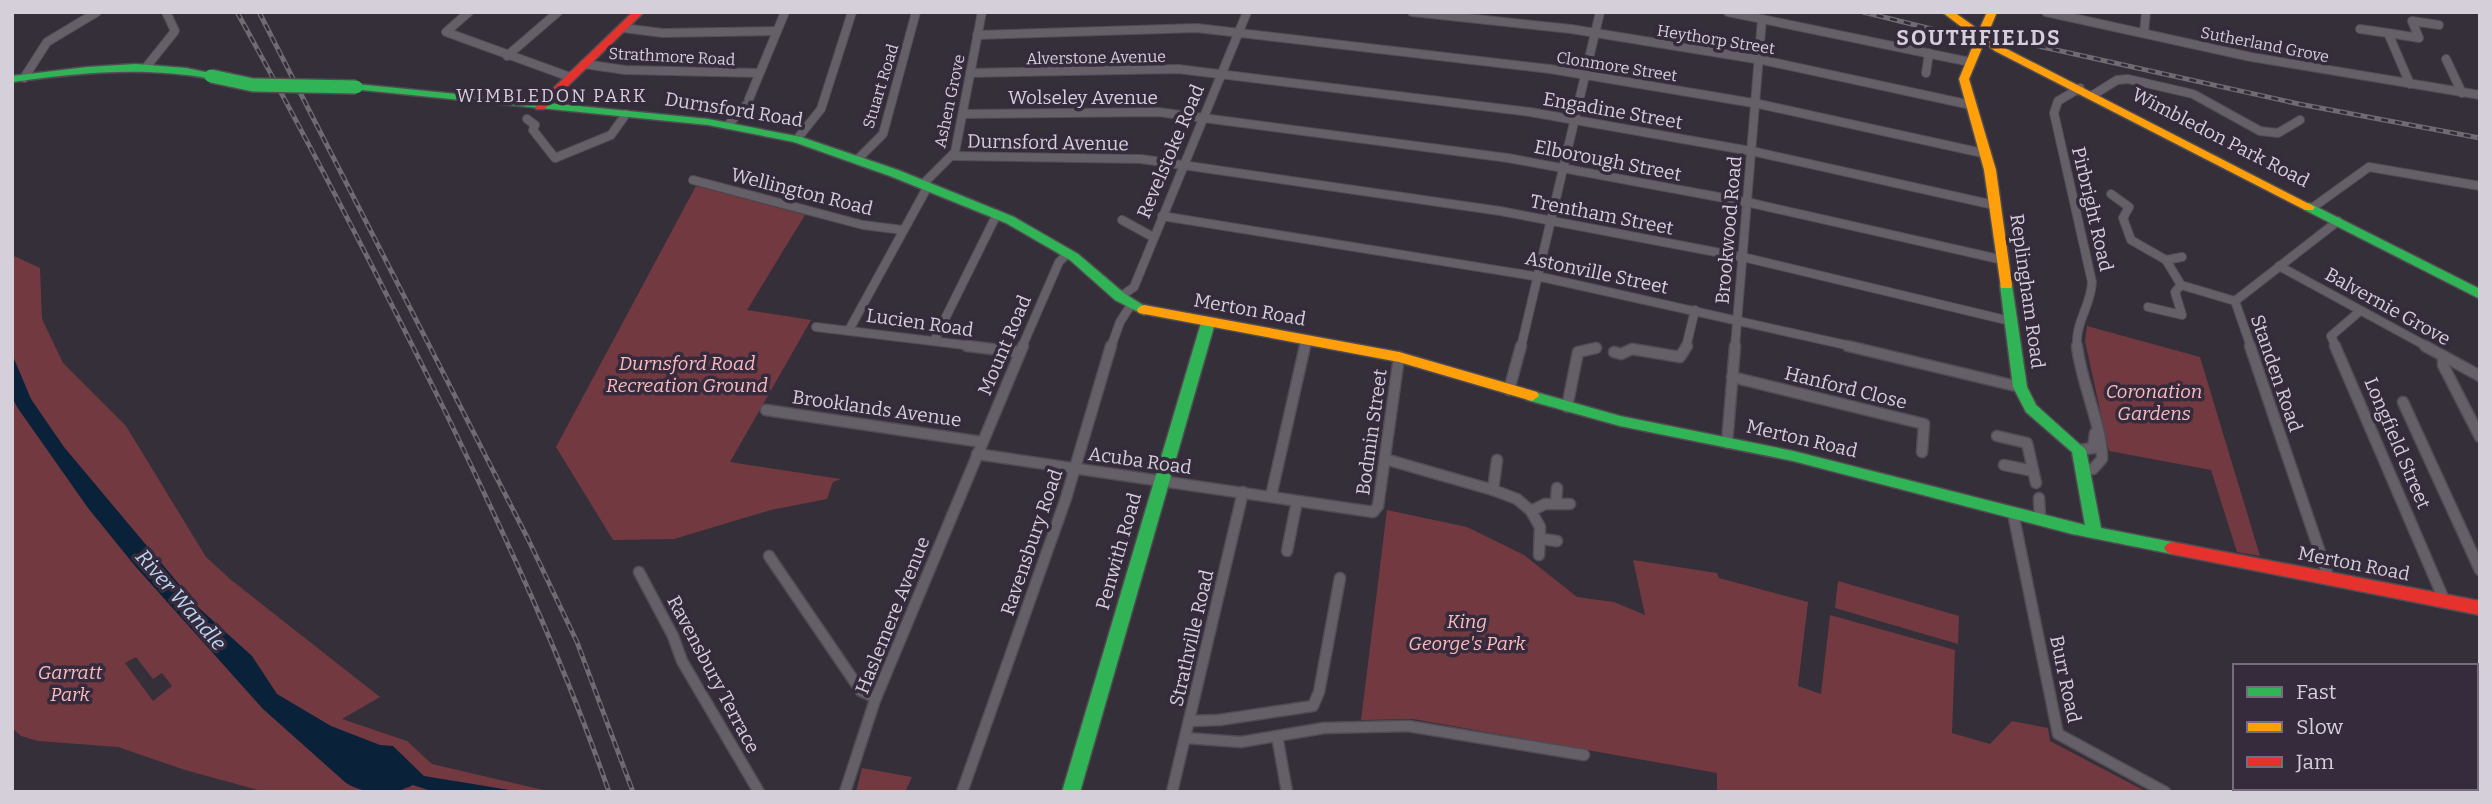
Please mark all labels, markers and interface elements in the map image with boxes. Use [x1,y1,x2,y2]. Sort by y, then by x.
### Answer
street label: Heythorp Street [1656,21,1776,58]
street label: Sutherland Grove [2199,23,2331,66]
district label: SOUTHFIELDS [1896,25,2062,51]
street label: Stuart Road [859,41,903,131]
street label: Strathmore Road [608,44,736,69]
street label: Alverstone Avenue [1026,47,1166,68]
street label: Clonmore Street [1555,48,1679,85]
street label: Ashen Grove [930,53,969,150]
street label: Revelstoke Road [1132,81,1209,222]
street label: Wimbledon Park Road [2128,83,2313,192]
district label: WIMBLEDON PARK [456,85,648,107]
street label: Wolseley Avenue [1008,86,1158,109]
street label: Durnsford Road [663,87,805,132]
street label: Engadine Street [1541,87,1685,134]
street label: Durnsford Avenue [967,130,1129,155]
street label: Elborough Street [1532,135,1684,186]
street label: Pirbright Road [2067,145,2118,274]
street label: Brookwood Road [1711,155,1746,305]
street label: Wellington Road [728,163,875,220]
street label: Trentham Street [1528,189,1676,240]
street label: Replingham Road [2005,212,2050,370]
street label: Astonville Street [1523,246,1671,299]
street label: Balvernie Grove [2321,262,2455,350]
street label: Merton Road [1192,288,1308,331]
street label: Mount Road [973,292,1036,399]
street label: Lucien Road [865,304,975,341]
street label: Standen Road [2246,312,2307,435]
park label: Durnsford Road Recreation Ground [606,352,768,397]
street label: Hanford Close [1782,361,1909,414]
street label: Bodmin Street [1351,367,1392,497]
street label: Longfield Street [2359,374,2436,513]
park label: Coronation Gardens [2106,380,2202,425]
street label: Brooklands Avenue [791,385,963,432]
street label: Merton Road [1744,415,1860,462]
street label: Acuba Road [1087,442,1193,479]
street label: Ravensbury Road [996,466,1067,618]
street label: Penwith Road [1091,490,1146,612]
street label: Haslemere Avenue [850,533,935,697]
street label: Merton Road [2296,541,2412,586]
water label: River Wandle [130,544,232,656]
street label: Strathville Road [1165,568,1218,709]
street label: Ravensbury Terrace [662,591,765,757]
park label: King George's Park [1408,610,1526,655]
street label: Burr Road [2045,633,2086,725]
park label: Garratt Park [38,661,102,706]
legend [2233,664,2478,790]
text: Fast [2296,679,2337,705]
text: Slow [2296,714,2343,740]
text: Jam [2295,749,2334,775]

